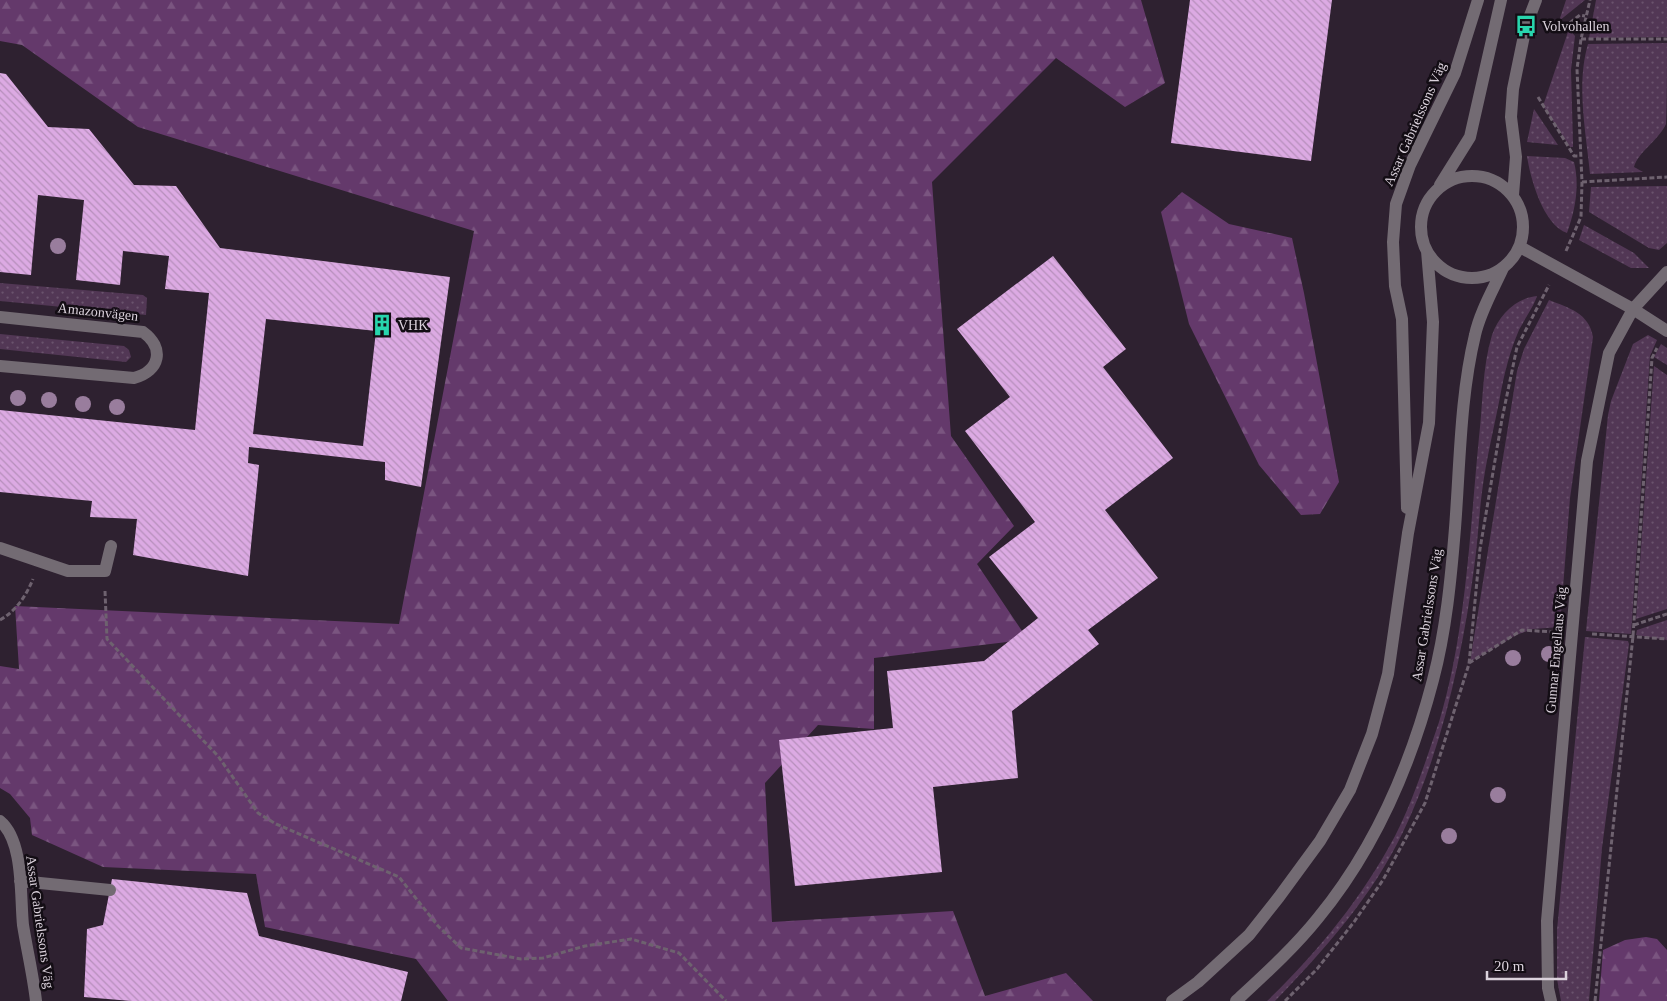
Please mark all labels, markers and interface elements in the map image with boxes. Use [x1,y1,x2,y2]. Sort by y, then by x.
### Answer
bus stop icon: Volvohallen [1513,13,1539,39]
place label: Volvohallen [1542,19,1609,34]
street label: Assar Gabrielssons Väg [1381,60,1449,188]
street label: Amazonvägen [57,300,139,324]
building icon: VHK [369,312,395,338]
place label: VHK [398,318,428,333]
street label: Assar Gabrielssons Väg [1409,548,1445,682]
street label: Gunnar Engellaus Väg [1543,586,1569,714]
street label: Assar Gabrielssons Väg [23,854,57,990]
scale bar [1487,948,1566,980]
text: 20 m [1494,958,1525,974]

